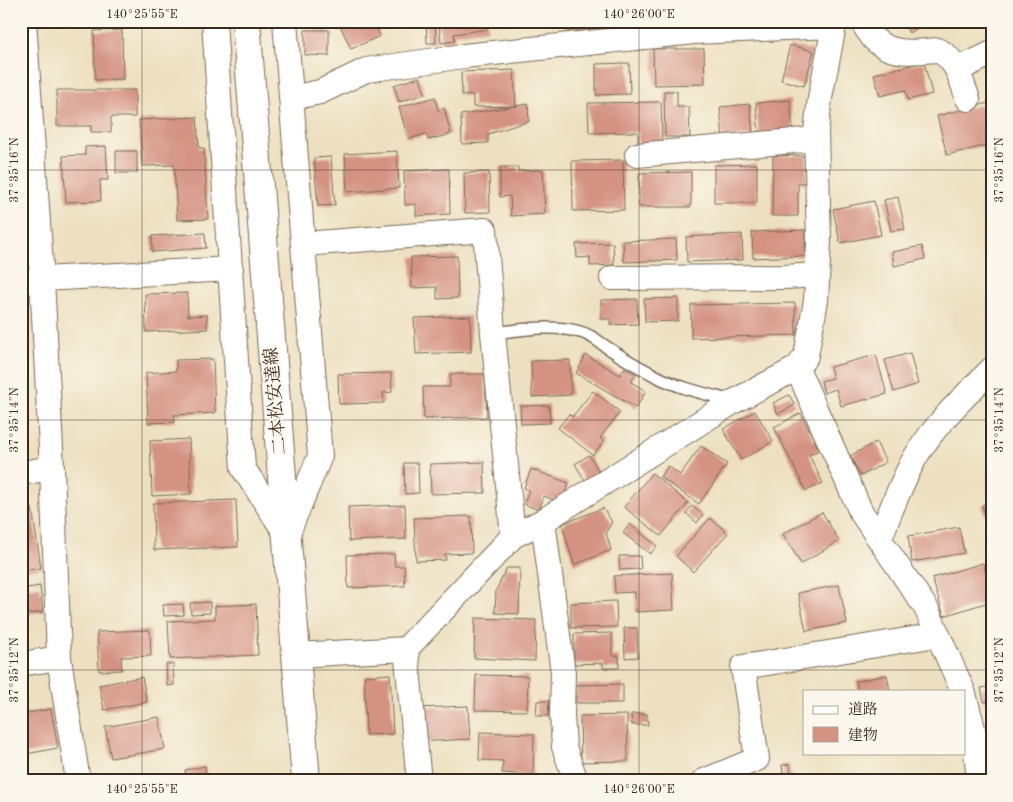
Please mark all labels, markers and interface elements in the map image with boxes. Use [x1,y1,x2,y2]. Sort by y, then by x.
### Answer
text: 140°25'55"E [106,8,178,21]
text: 140°26'00"E [603,9,675,21]
text: 37°35'16"N [8,137,21,203]
text: 37°35'16"N [993,137,1006,203]
street label: 二本松安達線 [260,346,290,456]
text: 37°35'14"N [8,387,21,453]
text: 37°35'14"N [993,387,1006,453]
text: 37°35'12"N [8,637,21,703]
text: 37°35'12"N [993,637,1006,703]
legend [803,690,966,754]
text: 道路 [848,701,878,718]
text: 建物 [848,727,878,744]
text: 140°25'55"E [106,783,178,796]
text: 140°26'00"E [603,784,675,796]

